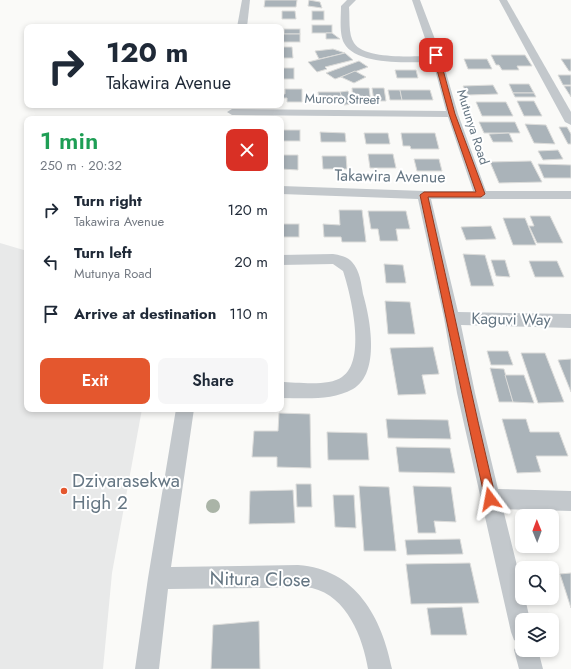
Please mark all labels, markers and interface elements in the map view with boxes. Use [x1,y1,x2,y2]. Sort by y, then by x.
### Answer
text: 120 m [106,32,189,73]
pin [419,38,453,72]
icon: right [40,40,92,92]
icon: arrive [425,44,447,66]
text: Takawira Avenue [106,70,231,96]
street label: Mutunya Road [452,87,494,167]
street label: Muroro Street [304,89,381,109]
text: 1 min [40,123,98,158]
button: close [226,129,268,171]
text: 250 m · 20:32 [40,156,122,175]
street label: Takawira Avenue [334,164,446,188]
text: Turn right [74,190,142,212]
icon: right [40,199,62,221]
text: 120 m [228,199,268,221]
text: Takawira Avenue [74,212,164,231]
text: Turn left [74,242,132,264]
icon: left [40,251,62,273]
text: 20 m [234,251,268,273]
text: Mutunya Road [74,264,152,283]
icon: arrive [40,303,62,325]
text: Arrive at destination [74,303,216,325]
text: 110 m [229,303,268,325]
street label: Kaguvi Way [471,307,552,331]
button: Exit [40,358,150,404]
button: Share [158,358,268,404]
place label: Dzivarasekwa High 2 [72,467,180,516]
position arrow [469,478,511,520]
marker: Dzivarasekwa High 2 [59,486,69,496]
north arrow [515,509,559,553]
map controls [515,509,559,657]
button: search [515,561,559,605]
street label: Nitura Close [209,565,311,593]
button: layers [515,613,559,657]

